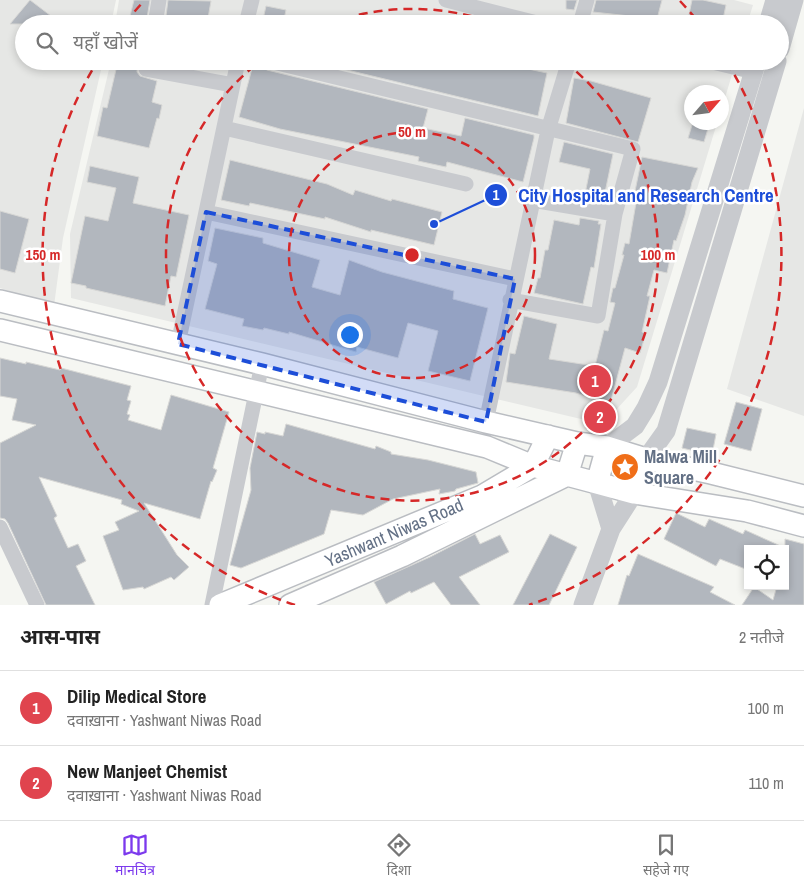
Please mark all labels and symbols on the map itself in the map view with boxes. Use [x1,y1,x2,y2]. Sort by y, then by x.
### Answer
north arrow [684,85,729,130]
text: 50 m [398,121,426,142]
callout: City Hospital and Research Centre [484,178,784,212]
text: City Hospital and Research Centre [518,182,774,208]
text: 1 [493,184,500,205]
text: 150 m [26,244,60,265]
text: 100 m [641,244,675,265]
centre of rings [403,246,421,264]
your location [337,322,363,348]
pin: 1 [579,362,611,400]
pin: 2 [584,398,616,436]
place label: Malwa Mill Square [644,444,717,490]
place icon: Malwa Mill Square [610,452,640,482]
street label: Yashwant Niwas Road [321,492,467,573]

